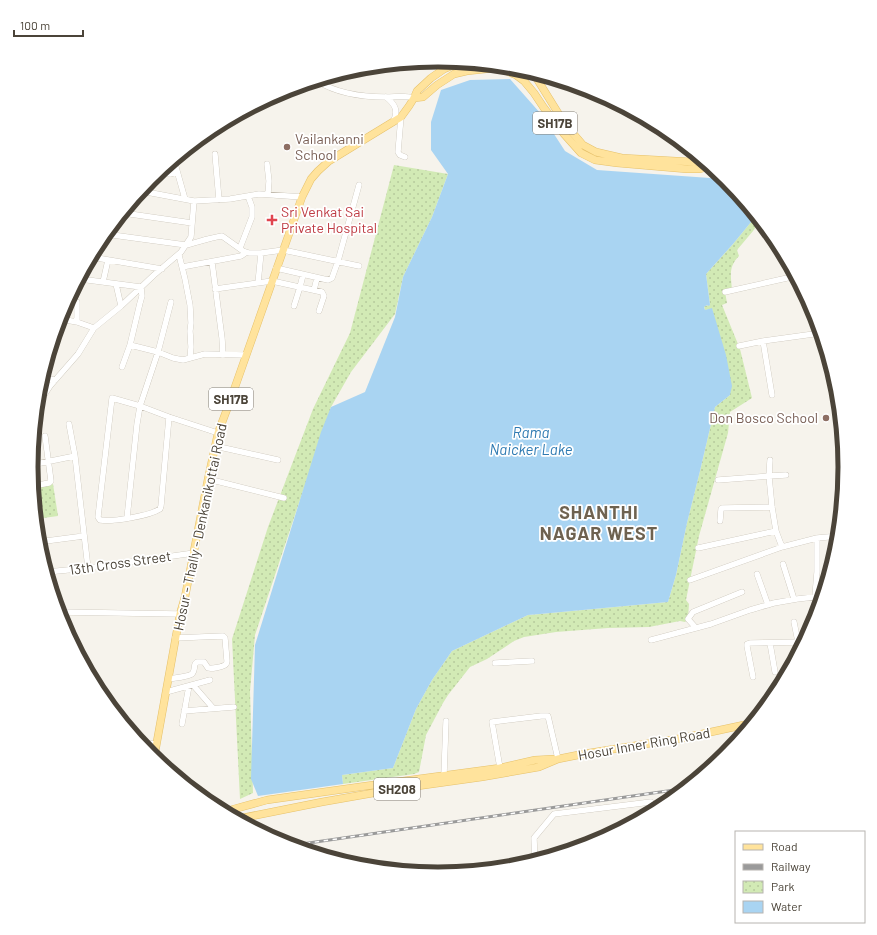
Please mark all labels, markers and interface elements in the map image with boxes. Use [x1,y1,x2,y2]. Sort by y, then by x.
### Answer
scale bar [14,12,83,38]
text: 100 m [20,18,50,32]
road number: SH17B [533,112,577,134]
place label: Vailankanni School [295,130,364,163]
marker: Vailankanni School [282,142,292,152]
place label: Sri Venkat Sai Private Hospital [281,203,377,236]
marker: Sri Venkat Sai Private Hospital [266,214,278,226]
road number: SH17B [209,388,253,410]
place label: Don Bosco School [709,409,818,426]
marker: Don Bosco School [821,413,831,423]
street label: Hosur - Thally - Denkanikottai Road [169,422,230,632]
water label: Rama Naicker Lake [490,423,573,458]
district label: SHANTHI NAGAR WEST [540,501,658,544]
street label: 13th Cross Street [68,547,172,578]
street label: Hosur Inner Ring Road [577,724,711,763]
road number: SH208 [374,778,420,800]
legend [735,831,865,923]
text: Road [771,839,798,853]
text: Railway [771,859,811,873]
text: Park [771,879,795,893]
text: Water [771,899,803,913]

